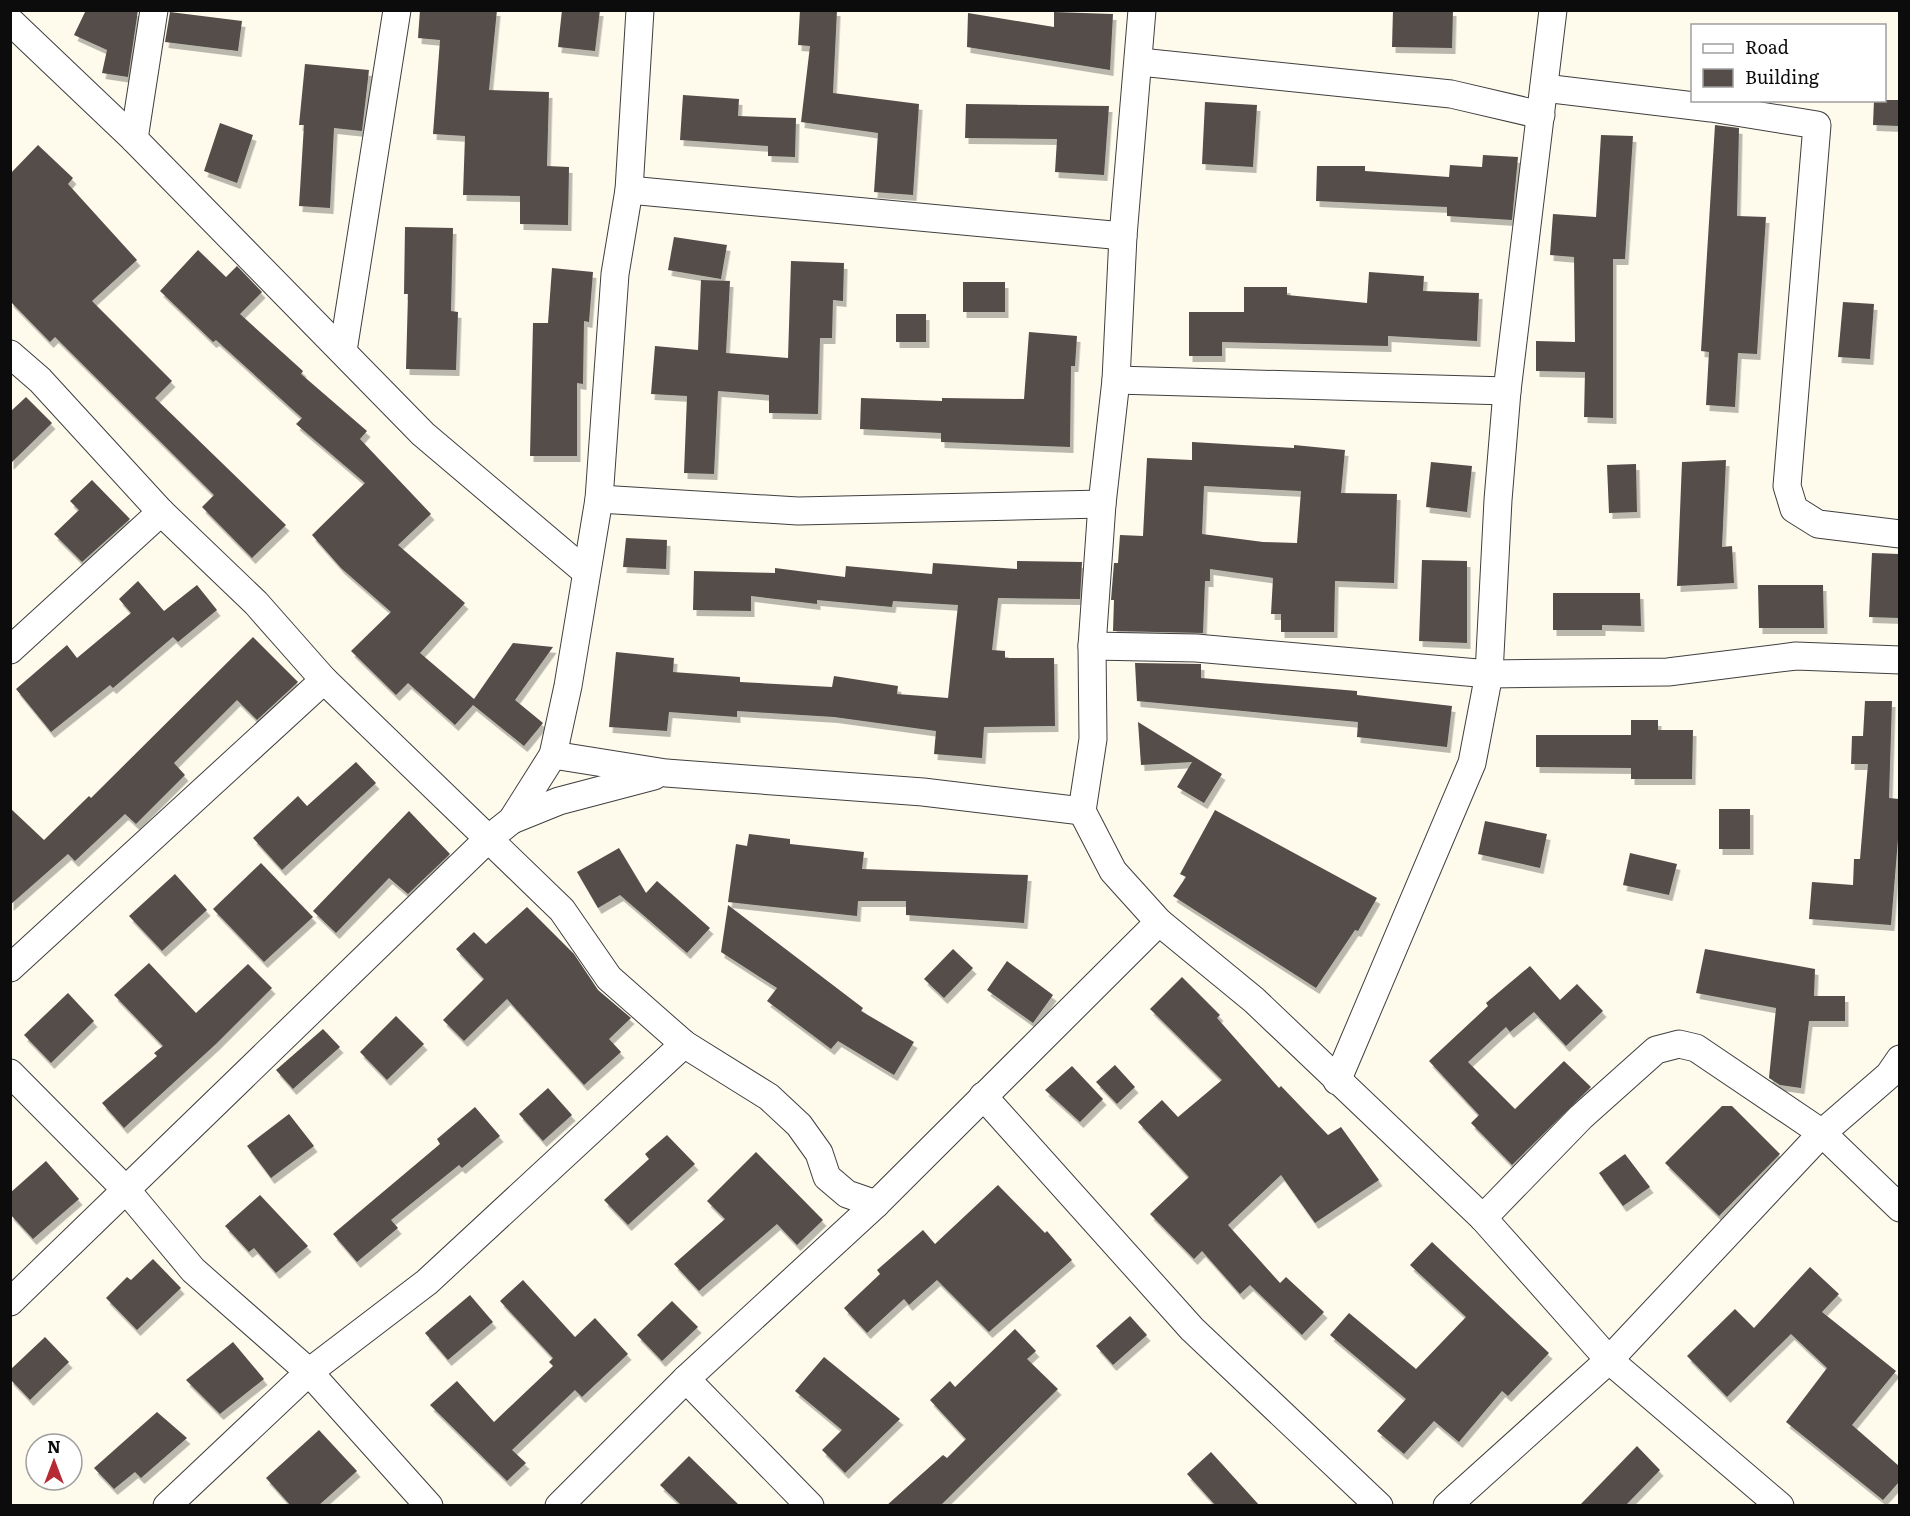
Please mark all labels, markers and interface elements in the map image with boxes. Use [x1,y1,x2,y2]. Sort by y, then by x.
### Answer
legend [1691,24,1886,102]
text: Road [1745,33,1789,60]
text: Building [1745,63,1820,90]
north arrow [24,1432,84,1492]
text: N [47,1434,61,1458]

